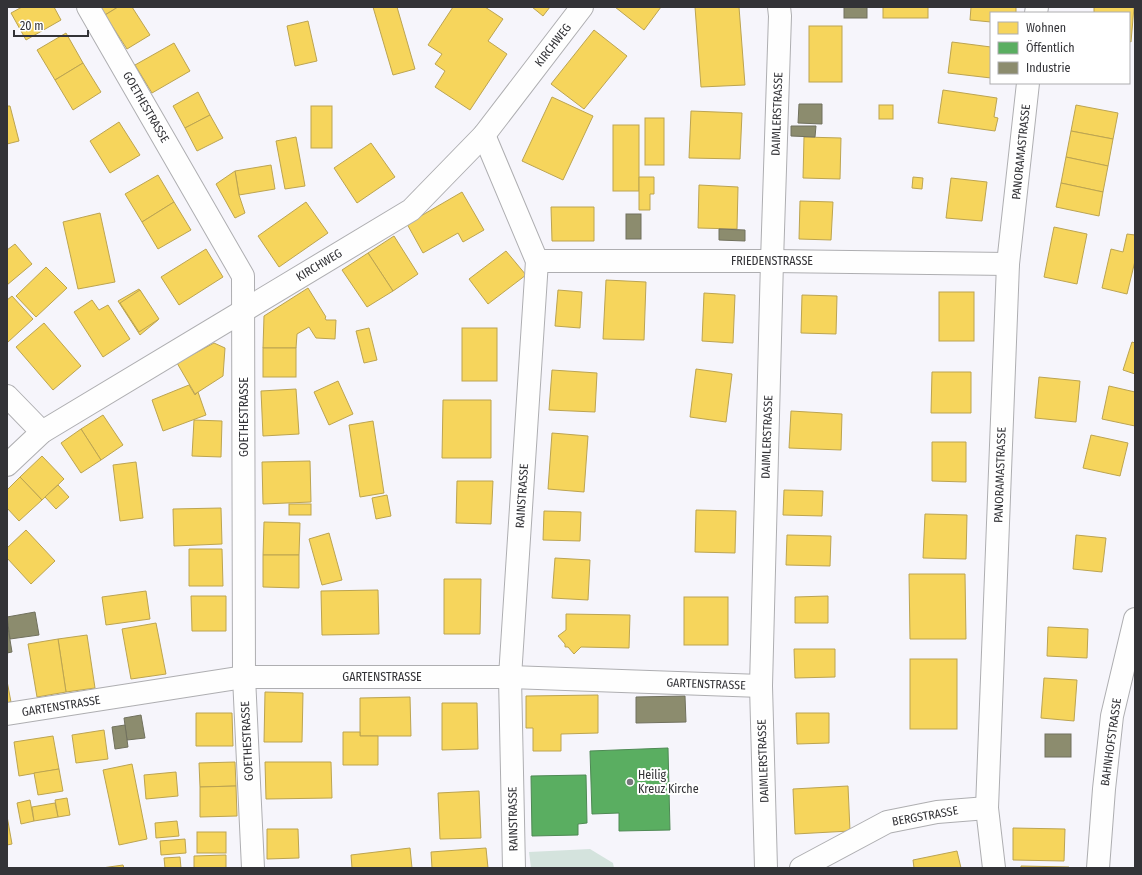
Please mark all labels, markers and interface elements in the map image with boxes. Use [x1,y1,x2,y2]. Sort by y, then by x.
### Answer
scale bar [14,12,88,38]
legend [990,12,1130,84]
text: 20 m [20,19,44,33]
street label: KIRCHWEG [532,21,574,69]
text: Wohnen [1026,21,1066,35]
text: Öffentlich [1026,39,1074,55]
text: Industrie [1026,61,1070,75]
street label: GOETHESTRASSE [120,69,172,145]
street label: DAIMLERSTRASSE [769,72,785,156]
street label: PANORAMASTRASSE [1009,103,1033,200]
street label: KIRCHWEG [294,246,344,284]
street label: FRIEDENSTRASSE [731,254,813,268]
street label: GOETHESTRASSE [237,377,251,457]
street label: DAIMLERSTRASSE [759,395,775,479]
street label: PANORAMASTRASSE [991,426,1009,523]
street label: RAINSTRASSE [513,463,531,529]
street label: GARTENSTRASSE [342,670,422,684]
street label: GARTENSTRASSE [666,676,746,692]
street label: GARTENSTRASSE [21,693,102,719]
street label: BAHNHOFSTRASSE [1098,697,1124,787]
street label: GOETHESTRASSE [238,700,256,781]
street label: DAIMLERSTRASSE [755,719,771,803]
place label: Heilig Kreuz Kirche [638,768,699,796]
marker: Heilig Kreuz Kirche [625,777,635,787]
street label: RAINSTRASSE [505,786,521,852]
street label: BERGSTRASSE [891,803,960,829]

